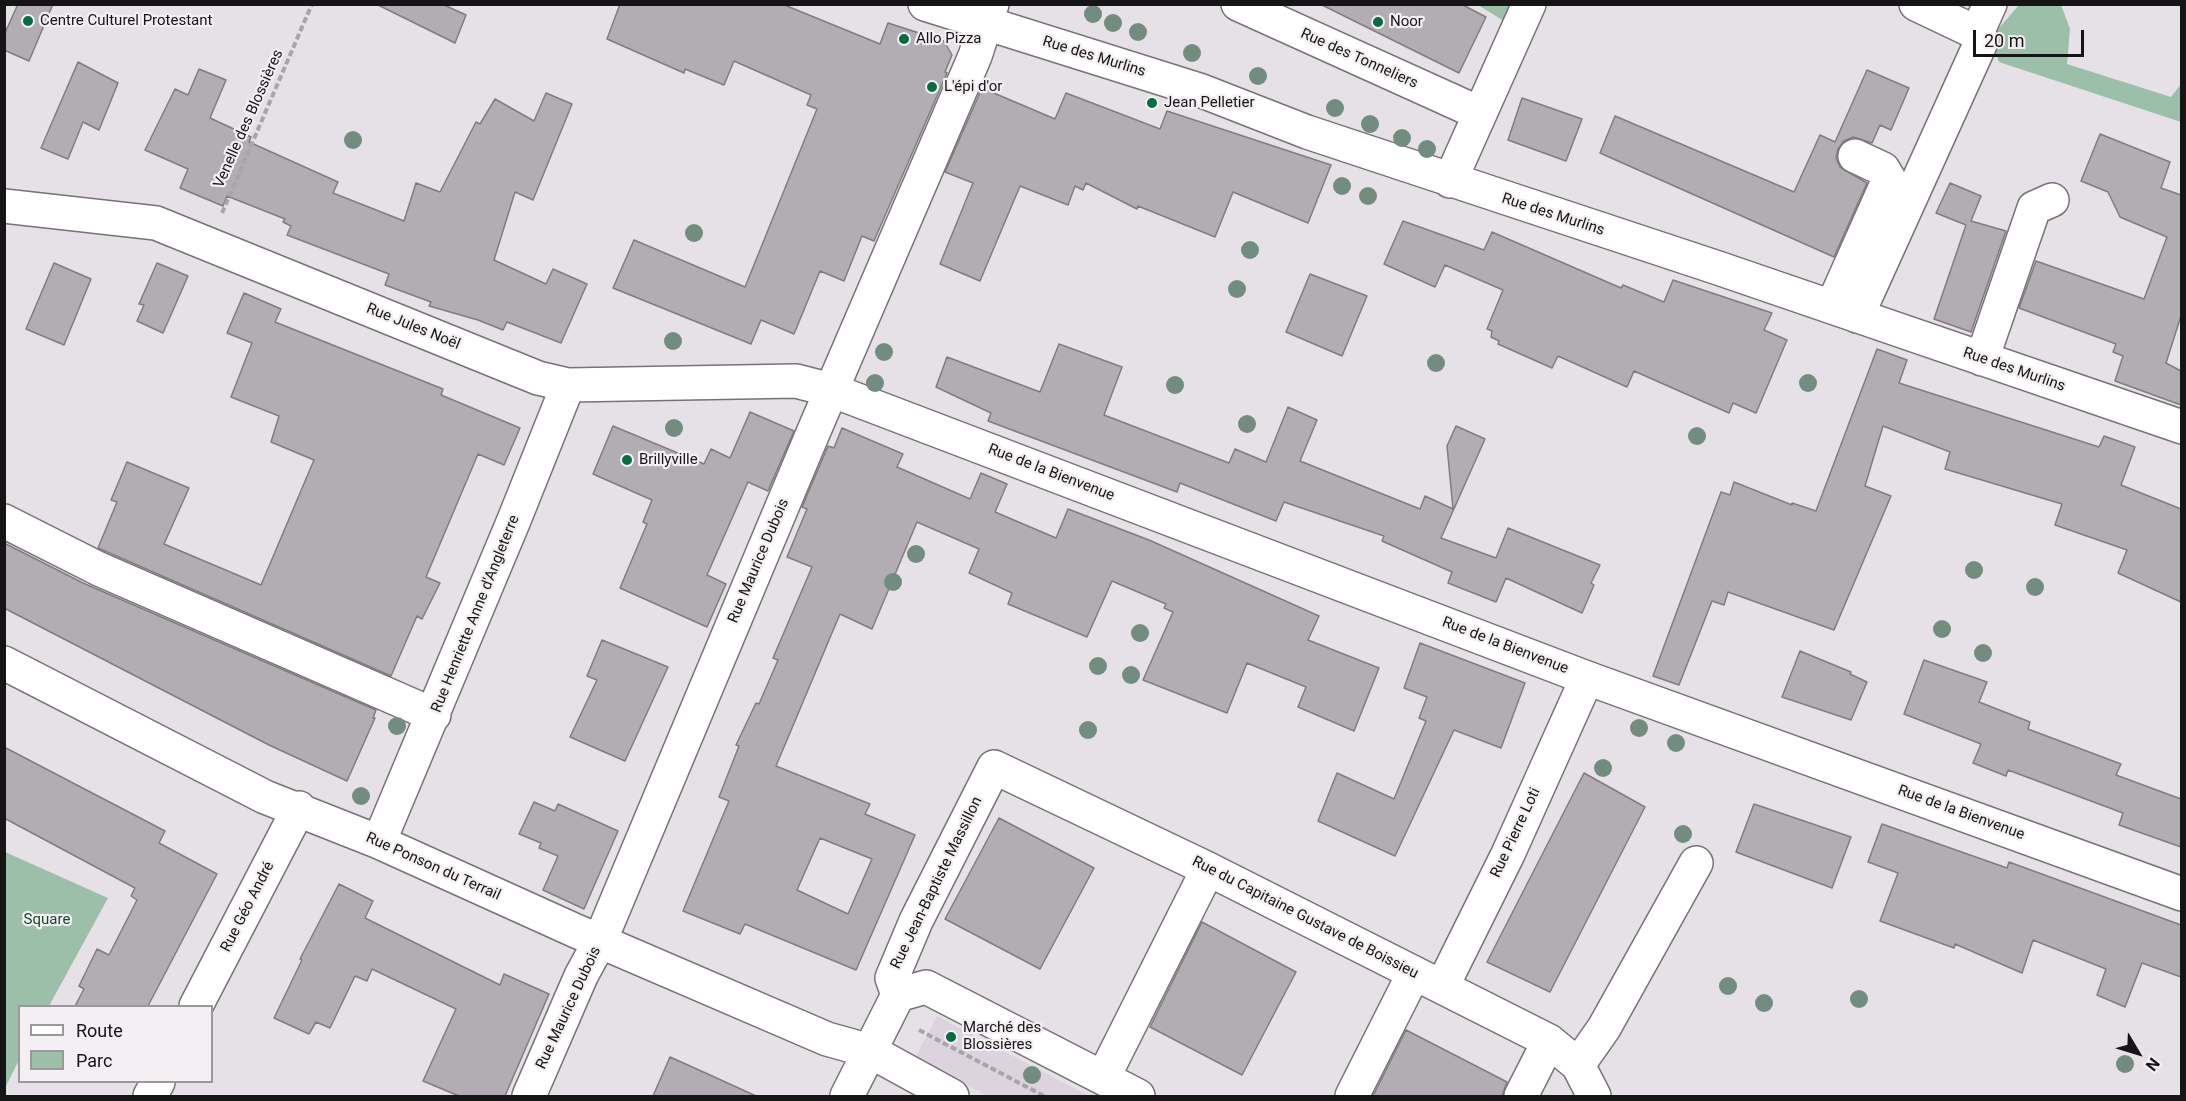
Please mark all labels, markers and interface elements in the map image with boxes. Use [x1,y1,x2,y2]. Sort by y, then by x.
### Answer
place label: Centre Culturel Protestant [40,12,212,30]
place label: Noor [1390,13,1423,31]
marker: Centre Culturel Protestant [21,14,35,28]
marker: Noor [1371,15,1385,29]
scale bar [1976,18,2087,56]
street label: Rue des Tonneliers [1298,25,1420,93]
place label: Allo Pizza [916,30,982,48]
text: 20 m [1984,30,2024,51]
marker: Allo Pizza [897,32,911,46]
street label: Rue des Murlins [1040,33,1148,81]
street label: Venelle des Blossières [210,47,288,191]
place label: L'épi d'or [944,78,1002,96]
marker: L'épi d'or [925,80,939,94]
place label: Jean Pelletier [1164,94,1255,112]
marker: Jean Pelletier [1145,96,1159,110]
street label: Rue des Murlins [1499,190,1607,240]
street label: Rue Jules Noël [363,300,463,354]
street label: Rue des Murlins [1961,344,2067,396]
street label: Rue de la Bienvenue [985,441,1117,505]
place label: Brillyville [639,451,698,469]
marker: Brillyville [620,453,634,467]
street label: Rue Maurice Dubois [725,496,793,626]
street label: Rue Henriette Anne d'Angleterre [428,513,524,715]
street label: Rue de la Bienvenue [1439,614,1571,678]
street label: Rue de la Bienvenue [1895,782,2027,844]
street label: Rue Pierre Loti [1487,785,1545,881]
street label: Rue Jean-Baptiste Massillon [887,794,987,972]
street label: Rue Ponson du Terrail [363,829,503,905]
street label: Rue du Capitaine Gustave de Boissieu [1189,853,1421,983]
street label: Rue Géo André [217,859,279,955]
park label: Square [24,911,70,929]
street label: Rue Maurice Dubois [533,944,605,1072]
legend [18,1005,213,1083]
place label: Marché des Blossières [963,1019,1041,1054]
text: Route [76,1020,123,1041]
north arrow [2108,1023,2168,1083]
marker: Marché des Blossières [944,1030,958,1044]
text: Parc [76,1050,112,1071]
text: N [2142,1054,2164,1075]

